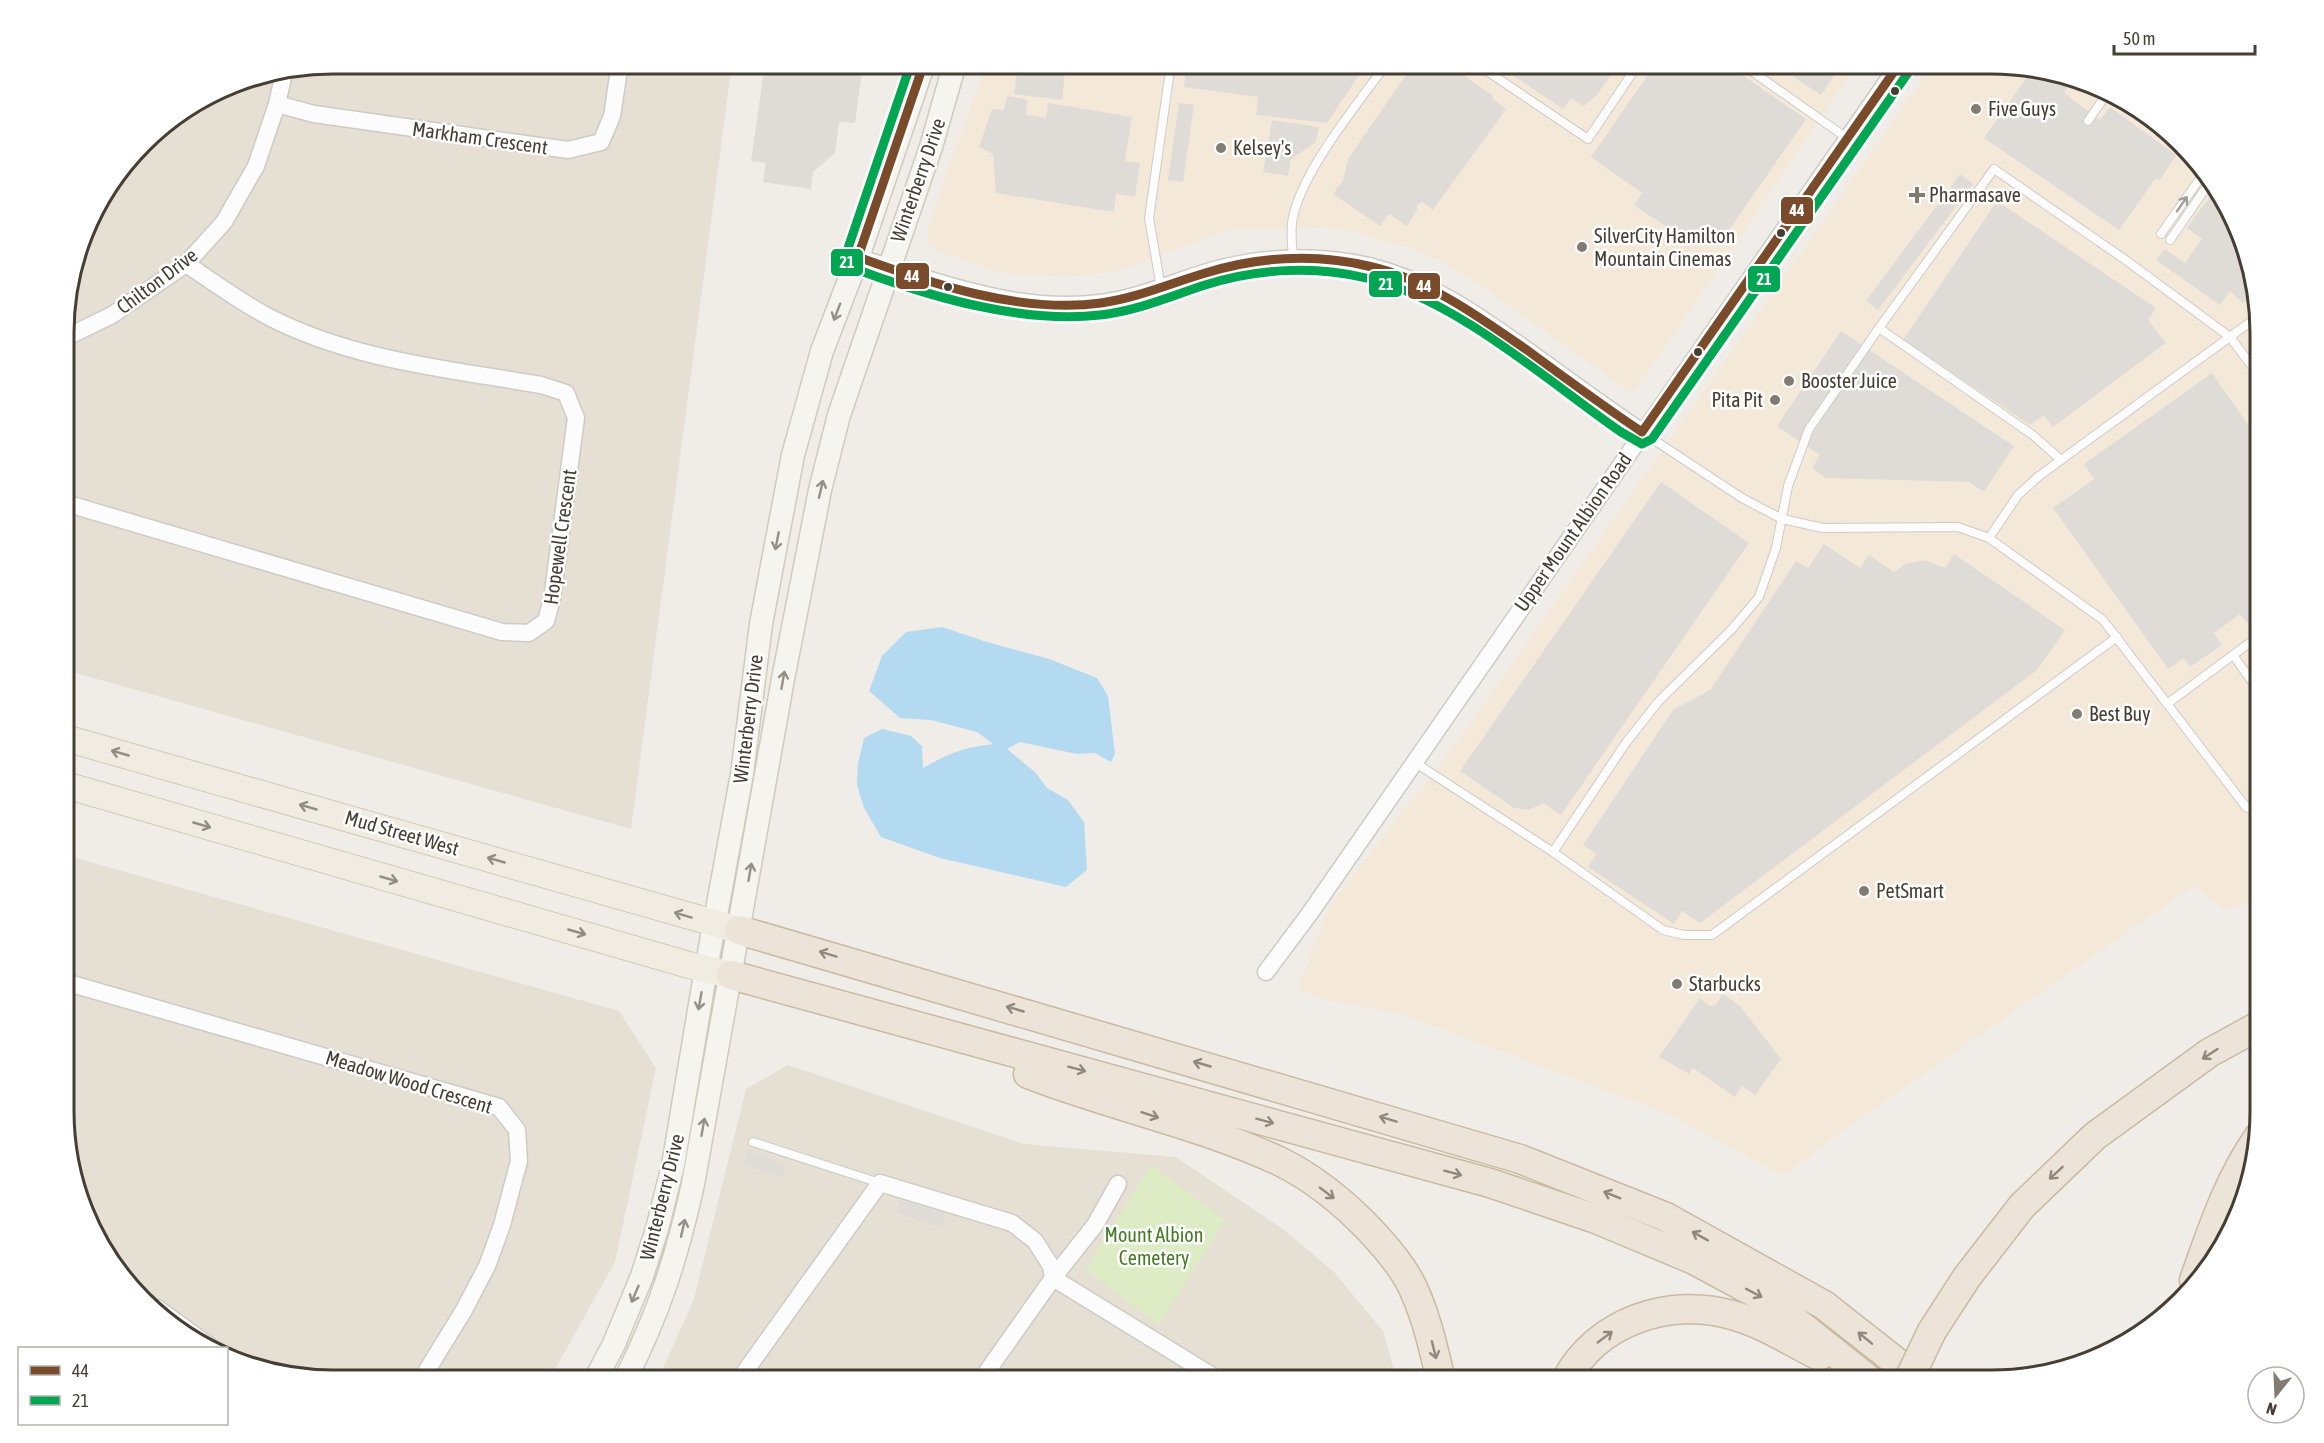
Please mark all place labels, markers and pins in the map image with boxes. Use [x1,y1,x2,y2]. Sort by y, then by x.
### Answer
unlabelled marker [1889,85,1901,97]
place label: Five Guys [1988,97,2056,120]
marker: Five Guys [1969,102,1983,116]
place label: Kelsey's [1233,136,1291,159]
marker: Kelsey's [1214,141,1228,155]
place label: Pharmasave [1929,183,2021,206]
marker: Pharmasave [1910,188,1924,202]
place label: SilverCity Hamilton Mountain Cinemas [1594,224,1735,270]
unlabelled marker [1775,227,1787,239]
marker: SilverCity Hamilton Mountain Cinemas [1575,240,1589,254]
unlabelled marker [942,281,954,293]
unlabelled marker [1692,346,1704,358]
place label: Booster Juice [1801,369,1897,392]
marker: Booster Juice [1782,374,1796,388]
place label: Pita Pit [1711,388,1763,411]
marker: Pita Pit [1768,393,1782,407]
place label: Best Buy [2089,702,2151,725]
marker: Best Buy [2070,707,2084,721]
place label: PetSmart [1876,879,1944,902]
marker: PetSmart [1857,884,1871,898]
place label: Starbucks [1689,972,1761,995]
marker: Starbucks [1670,977,1684,991]

